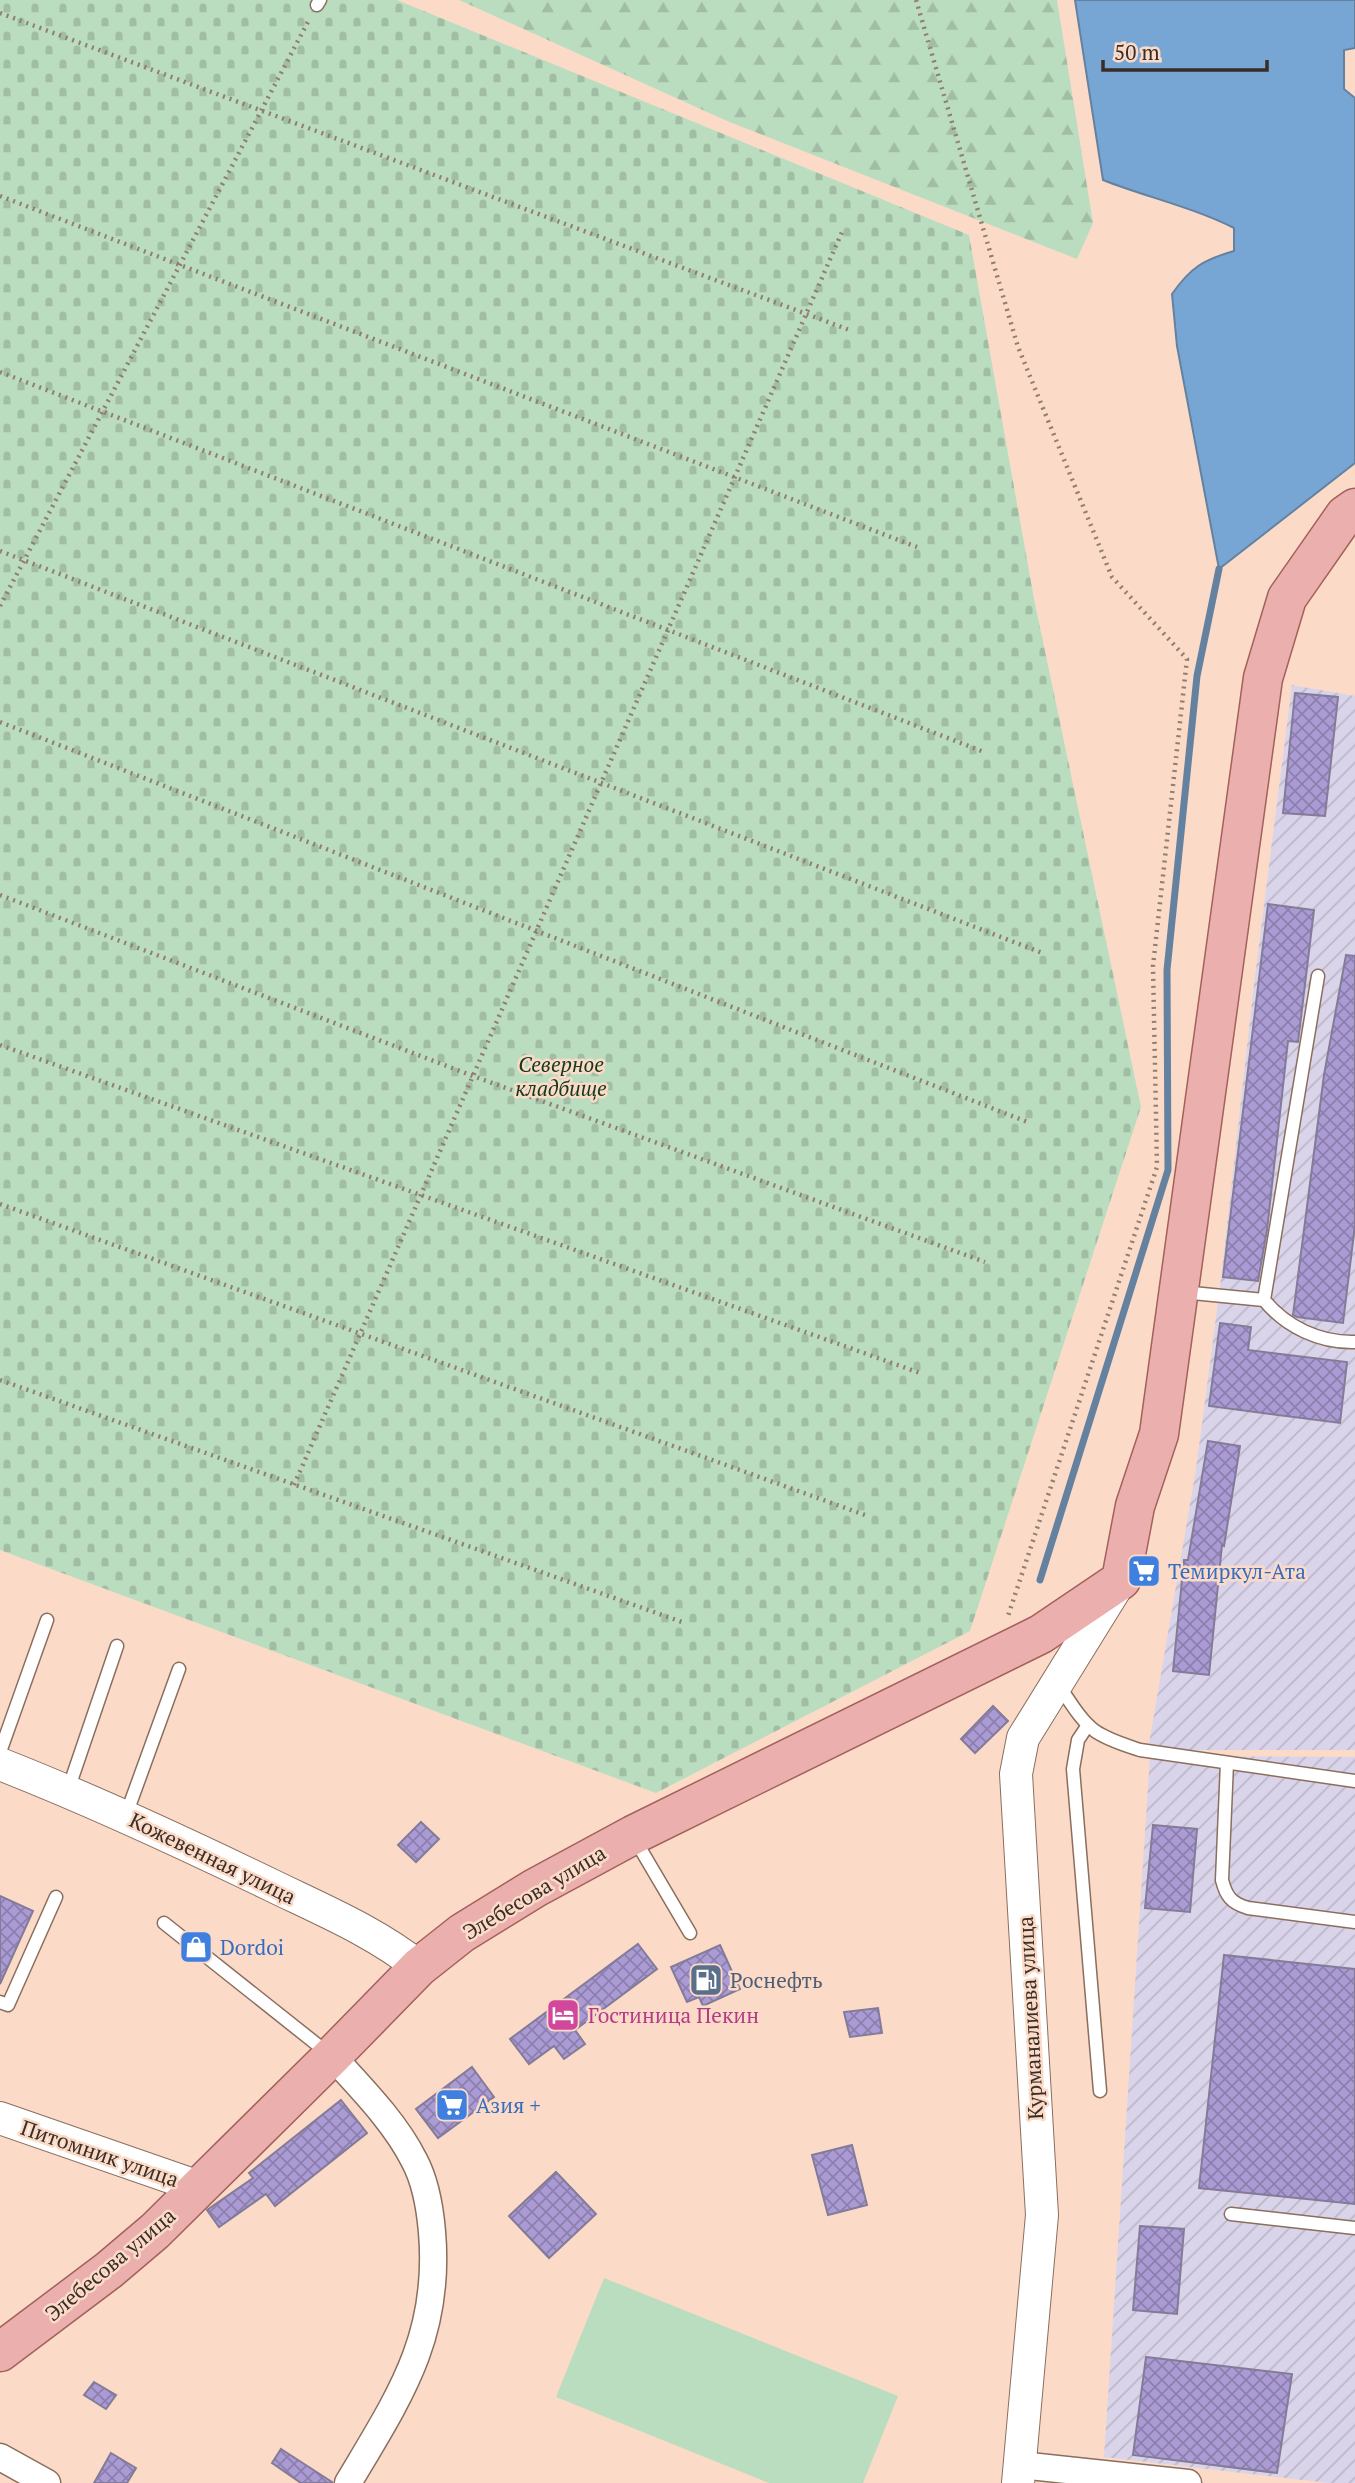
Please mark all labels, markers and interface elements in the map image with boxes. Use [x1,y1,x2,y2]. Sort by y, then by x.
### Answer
scale bar [1103,28,1268,72]
text: 50 m [1114,38,1160,66]
park label: Северное кладбище [515,1050,607,1102]
supermarket icon: Темиркул-Ата [1125,1552,1163,1590]
place label: Темиркул-Ата [1168,1557,1306,1585]
street label: Кожевенная улица [125,1806,301,1911]
street label: Элебесова улица [457,1838,611,1946]
street label: Курманалиева улица [1011,1915,1049,2120]
shop icon: Dordoi [177,1928,215,1966]
place label: Dordoi [220,1933,284,1961]
fuel station icon: Роснефть [687,1961,725,1999]
place label: Роснефть [730,1966,823,1994]
hotel icon: Гостиница Пекин [544,1996,582,2034]
place label: Гостиница Пекин [588,2001,759,2029]
supermarket icon: Азия + [433,2086,471,2124]
place label: Азия + [476,2091,541,2119]
street label: Питомник улица [17,2113,183,2193]
street label: Элебесова улица [39,2201,181,2327]

